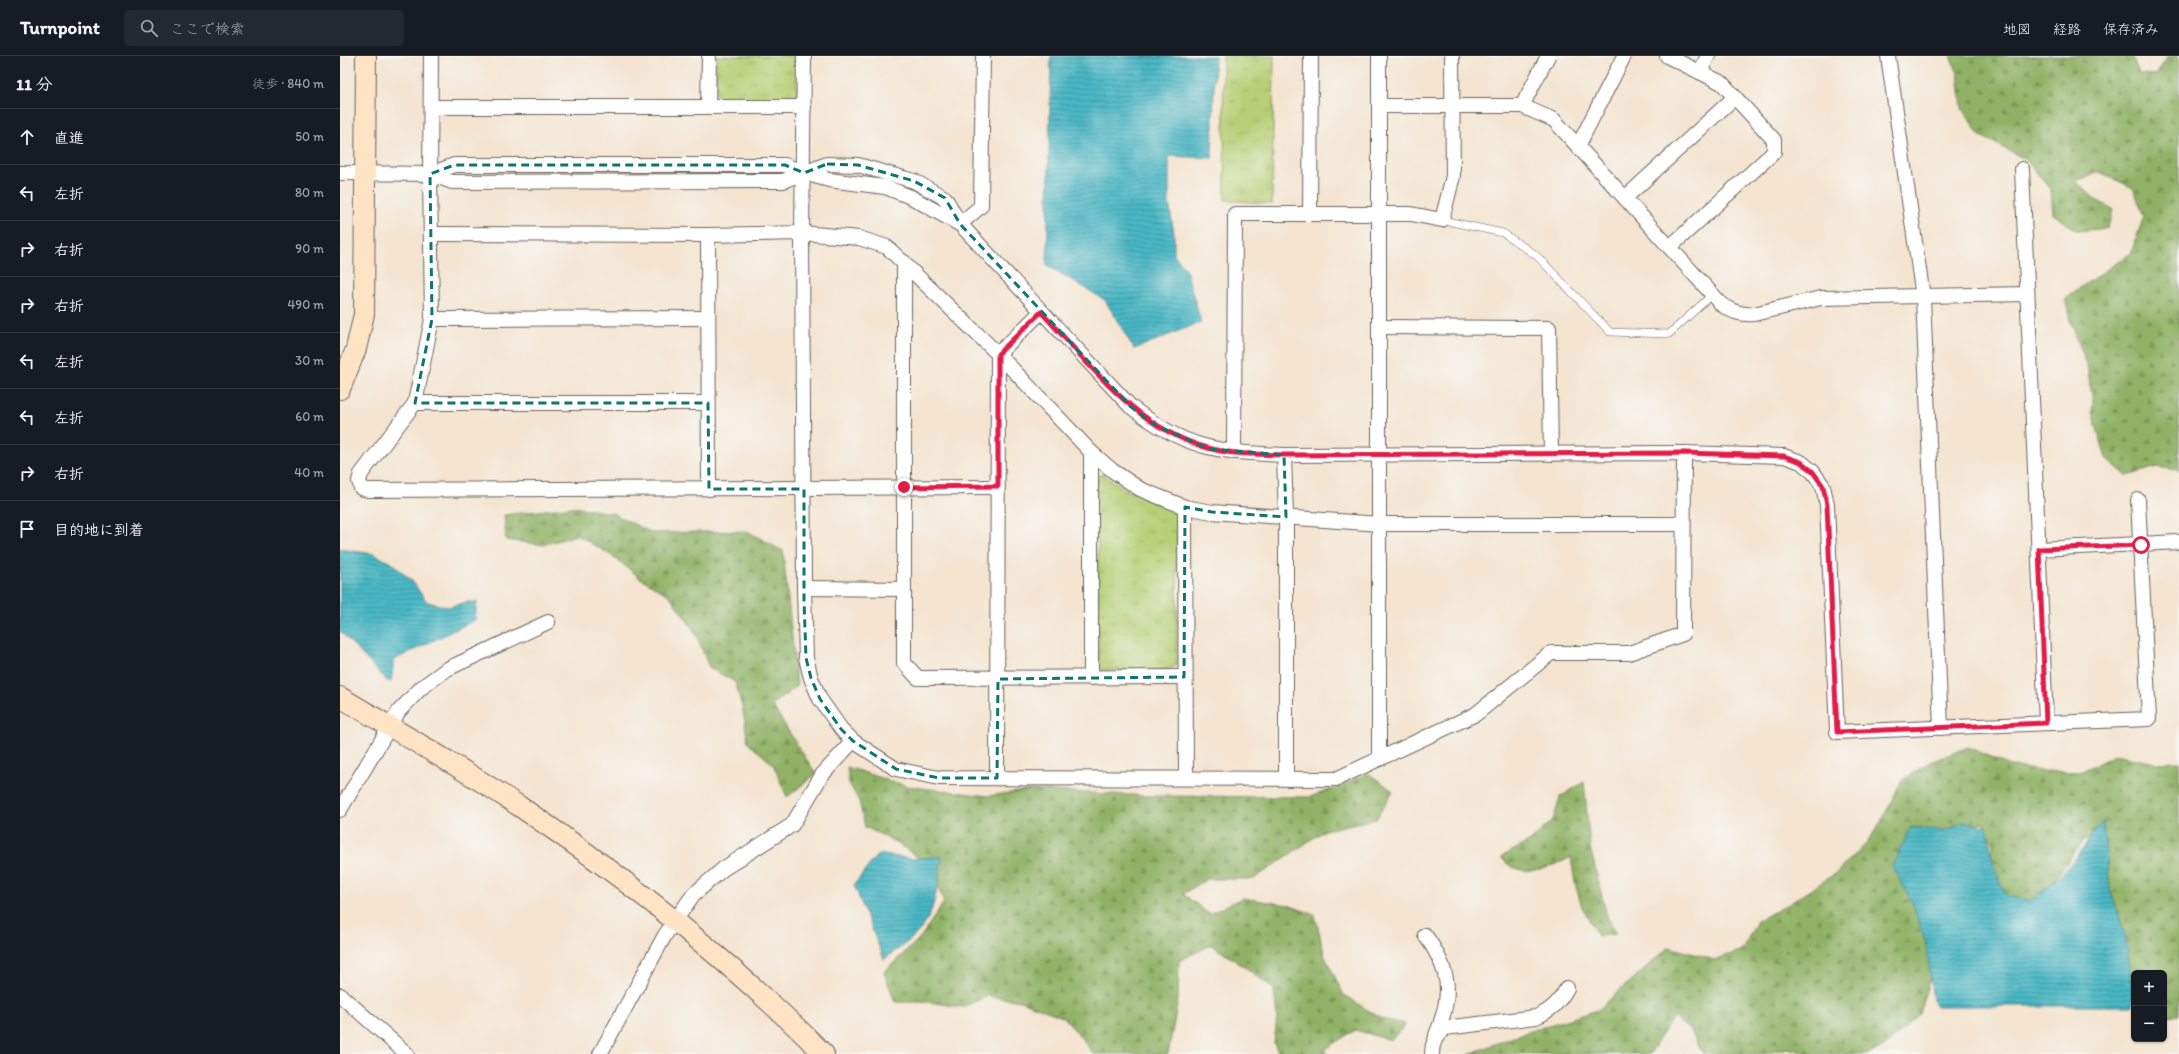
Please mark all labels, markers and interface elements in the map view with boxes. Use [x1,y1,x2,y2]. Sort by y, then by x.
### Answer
search box [124,10,404,46]
text: Turnpoint [20,16,100,39]
icon: search [138,17,160,39]
text: ここで検索 [170,20,245,38]
text: 地図 [2003,21,2031,38]
text: 経路 [2053,21,2081,38]
text: 保存済み [2103,21,2159,38]
text: 11 分 [16,74,53,94]
text: 徒歩 · 840 m [252,76,324,91]
icon: ahead [16,126,38,148]
text: 直進 [54,129,84,147]
text: 50 m [295,129,324,144]
icon: left [16,182,38,204]
text: 左折 [54,185,84,203]
text: 80 m [295,185,324,200]
icon: right [16,238,38,260]
text: 右折 [54,241,84,259]
text: 90 m [295,241,324,256]
icon: right [16,294,38,316]
text: 右折 [54,297,84,315]
text: 490 m [288,297,324,312]
icon: left [16,350,38,372]
text: 左折 [54,353,84,371]
text: 30 m [295,353,324,368]
icon: left [16,406,38,428]
text: 左折 [54,409,84,427]
text: 60 m [295,409,324,424]
icon: right [16,462,38,484]
text: 右折 [54,465,84,483]
text: 40 m [294,465,324,480]
route end [895,478,913,496]
icon: arrive [16,518,38,540]
text: 目的地に到着 [54,521,144,539]
route start [2132,536,2150,554]
map controls [2131,970,2167,1042]
button: + [2131,970,2167,1006]
button: − [2131,1006,2167,1042]

